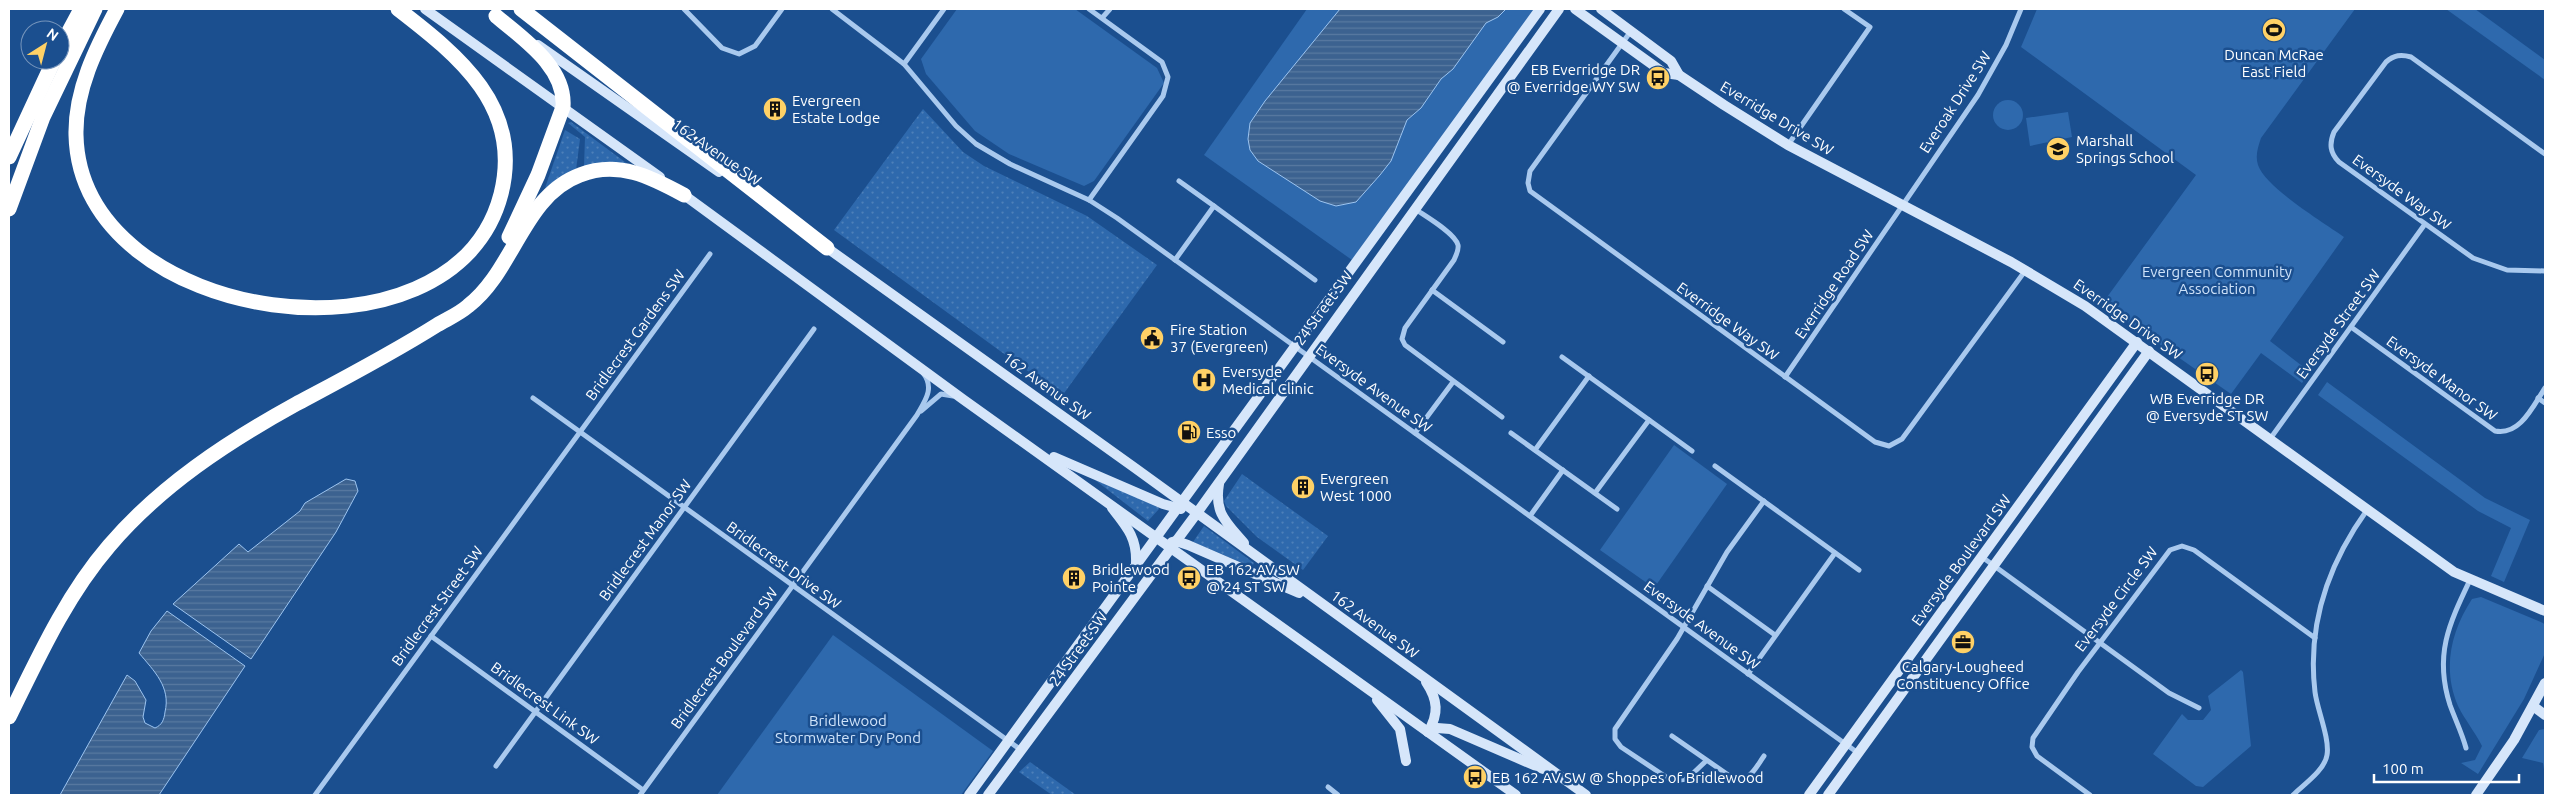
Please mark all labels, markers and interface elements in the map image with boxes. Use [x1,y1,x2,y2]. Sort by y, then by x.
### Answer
sports icon: Duncan McRae East Field [2261,17,2287,43]
north arrow [20,20,70,70]
text: N [44,25,62,44]
place label: Duncan McRae East Field [2224,46,2324,80]
street label: Everoak Drive SW [1916,48,1994,156]
place label: EB Everridge DR @ Everridge WY SW [1506,61,1640,95]
bus stop icon: EB Everridge DR @ Everridge WY SW [1645,65,1671,91]
street label: Everridge Drive SW [1718,78,1837,158]
place label: Evergreen Estate Lodge [792,92,880,126]
building icon: Evergreen Estate Lodge [762,96,788,122]
street label: 162 Avenue SW [669,115,765,189]
place label: Marshall Springs School [2076,132,2174,166]
school or university icon: Marshall Springs School [2045,136,2071,162]
street label: Eversyde Way SW [2350,151,2455,233]
street label: Everridge Road SW [1791,226,1877,342]
park label: Evergreen Community Association [2142,263,2292,297]
street label: Bridlecrest Gardens SW [582,266,688,404]
street label: Eversyde Street SW [2293,266,2383,382]
street label: 24 Street SW [1290,268,1356,348]
street label: Everridge Drive SW [2070,275,2186,363]
street label: Everridge Way SW [1674,278,1782,364]
place label: Fire Station 37 (Evergreen) [1170,321,1268,355]
public building icon: Fire Station 37 (Evergreen) [1139,325,1165,351]
street label: Eversyde Manor SW [2383,332,2501,424]
street label: Eversyde Avenue SW [1313,340,1435,436]
street label: 162 Avenue SW [1000,348,1094,424]
bus stop icon: WB Everridge DR @ Eversyde ST SW [2194,361,2220,387]
place label: Eversyde Medical Clinic [1222,363,1314,397]
hospital icon: Eversyde Medical Clinic [1191,367,1217,393]
place label: WB Everridge DR @ Eversyde ST SW [2146,390,2268,424]
fuel station icon: Esso [1176,419,1202,445]
place label: Esso [1206,424,1236,441]
place label: Evergreen West 1000 [1320,470,1392,504]
building icon: Evergreen West 1000 [1290,474,1316,500]
street label: Bridlecrest Manor SW [595,476,695,604]
street label: Eversyde Boulevard SW [1908,491,2014,629]
street label: Bridlecrest Drive SW [723,518,845,612]
street label: Bridlecrest Street SW [388,543,486,669]
street label: Eversyde Circle SW [2071,543,2161,655]
place label: Bridlewood Pointe [1092,561,1170,595]
place label: EB 162 AV SW @ 24 ST SW [1206,561,1300,595]
building icon: Bridlewood Pointe [1061,565,1087,591]
bus stop icon: EB 162 AV SW @ 24 ST SW [1176,565,1202,591]
street label: Eversyde Avenue SW [1641,577,1763,673]
street label: Bridlecrest Boulevard SW [667,584,781,732]
street label: 162 Avenue SW [1328,586,1422,662]
street label: 24 Street SW [1045,609,1111,689]
office icon: Calgary-Lougheed Constituency Office [1950,629,1976,655]
street label: Bridlecrest Link SW [488,658,602,748]
place label: Calgary-Lougheed Constituency Office [1896,658,2030,692]
park label: Bridlewood Stormwater Dry Pond [775,712,921,746]
scale bar [2374,752,2519,784]
text: 100 m [2382,760,2424,777]
bus stop icon: EB 162 AV SW @ Shoppes of Bridlewood [1462,764,1488,790]
place label: EB 162 AV SW @ Shoppes of Bridlewood [1492,769,1764,786]

